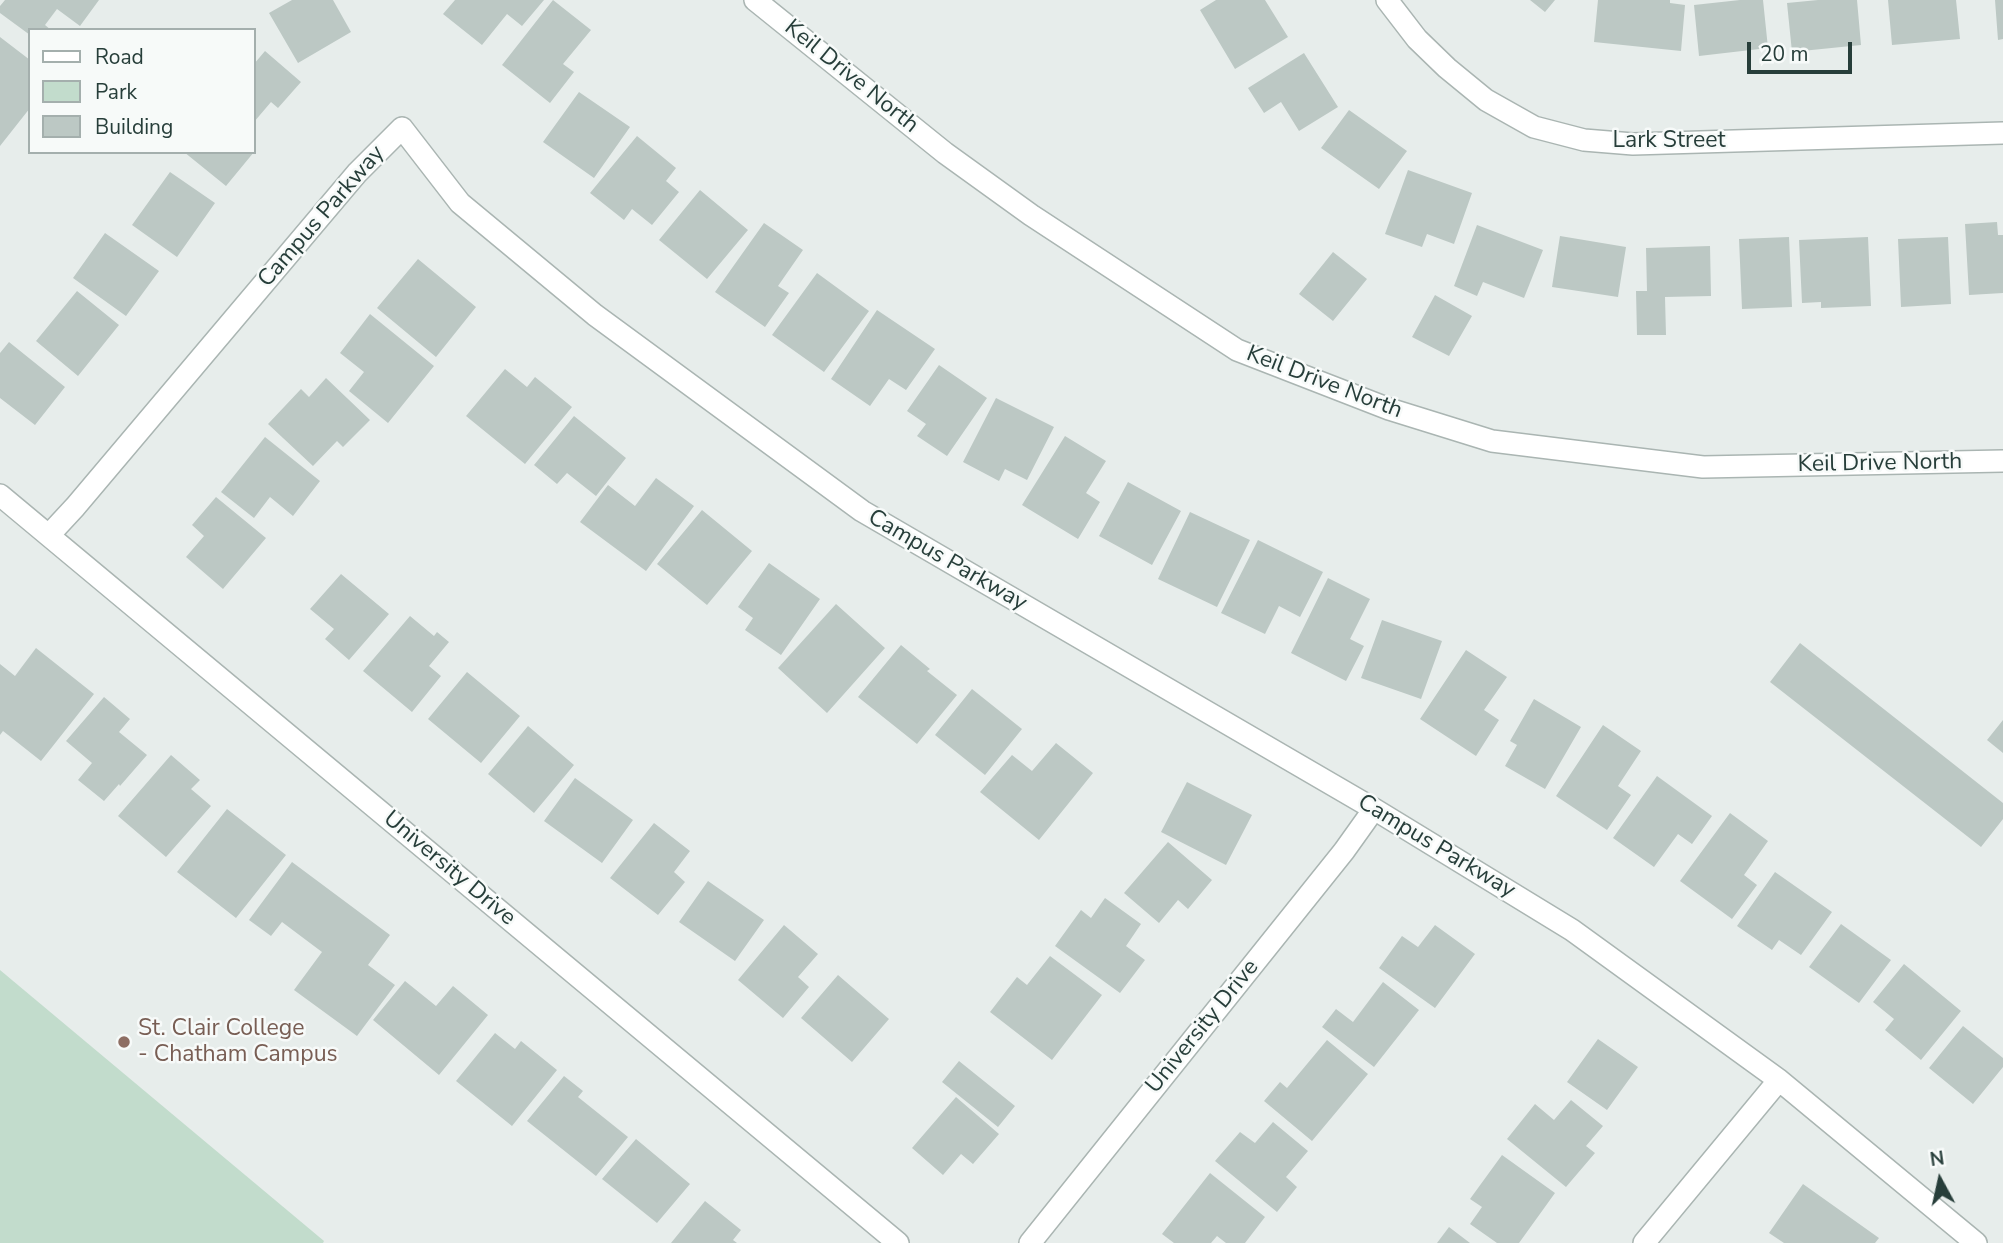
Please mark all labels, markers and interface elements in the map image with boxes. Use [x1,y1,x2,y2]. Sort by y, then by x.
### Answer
street label: Keil Drive North [778,14,924,140]
legend [28,28,256,154]
scale bar [1751,28,1856,72]
text: 20 m [1760,40,1809,68]
text: Road [95,43,144,71]
text: Park [95,78,137,106]
text: Building [95,113,173,141]
street label: Lark Street [1612,127,1726,155]
street label: Campus Parkway [253,140,391,294]
street label: Keil Drive North [1242,341,1406,425]
street label: Keil Drive North [1797,449,1963,479]
street label: Campus Parkway [863,504,1031,618]
street label: Campus Parkway [1352,789,1520,905]
street label: University Drive [377,806,521,932]
street label: University Drive [1141,955,1265,1099]
place label: St. Clair College - Chatham Campus [138,1015,338,1069]
marker: St. Clair College - Chatham Campus [116,1034,132,1050]
north arrow [1905,1145,1975,1215]
text: N [1928,1145,1946,1173]

